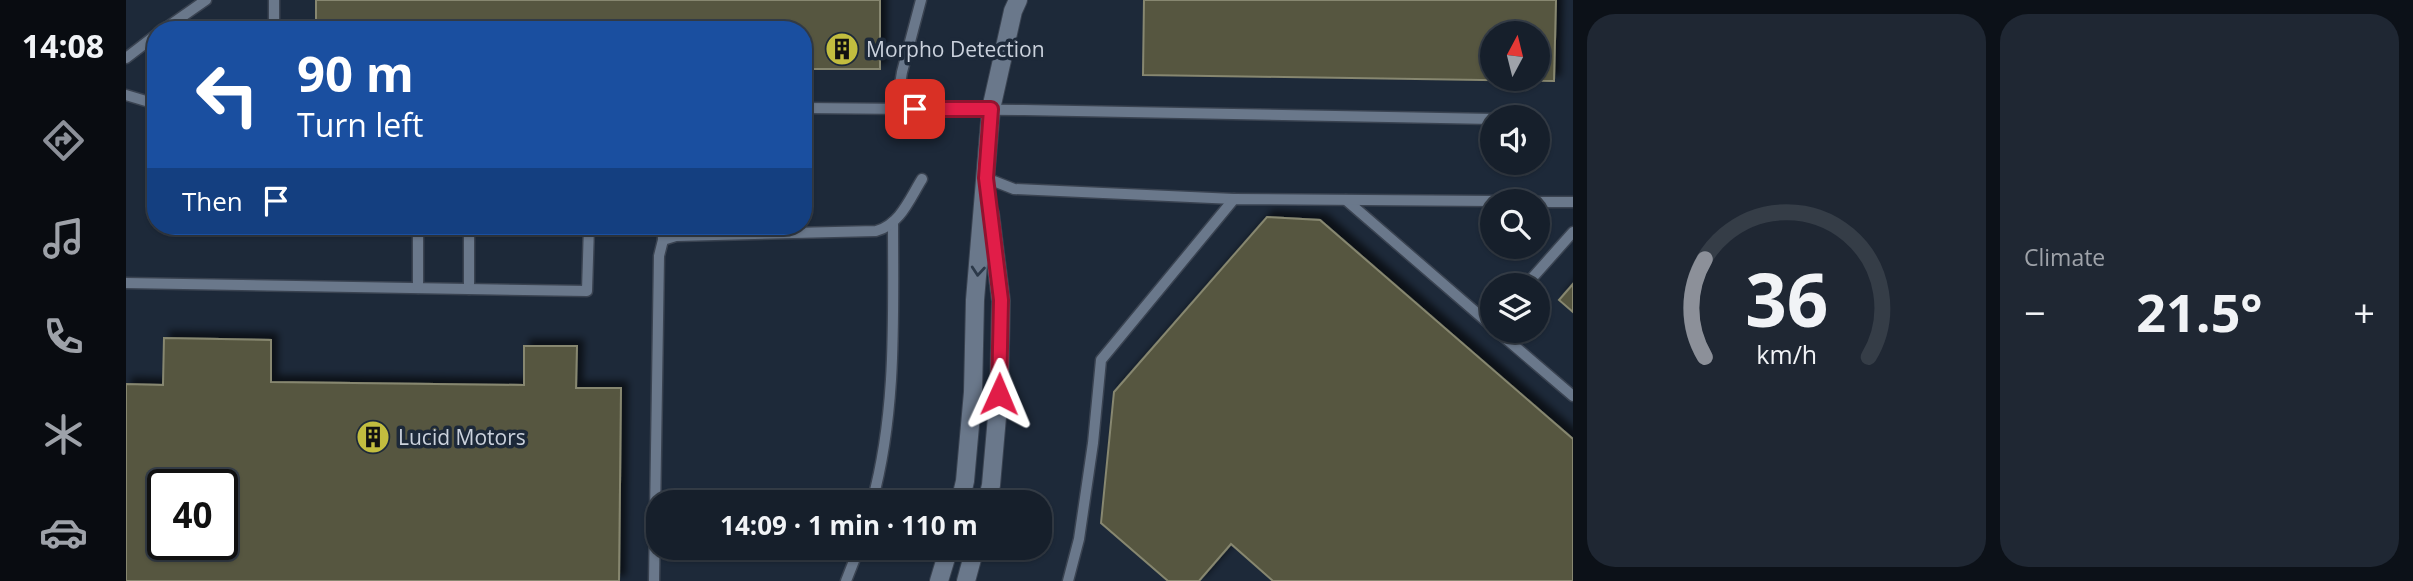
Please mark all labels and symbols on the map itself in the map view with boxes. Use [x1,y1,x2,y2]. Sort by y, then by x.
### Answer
north arrow [1480,21,1550,91]
building icon: Morpho Detection [823,30,861,68]
place label: Morpho Detection [866,35,1045,63]
pin [885,79,945,139]
one-way arrow [970,265,985,277]
position arrow [962,357,1036,431]
building icon: Lucid Motors [354,418,392,456]
place label: Lucid Motors [398,423,526,451]
speed limit sign: 40 [147,469,238,560]

